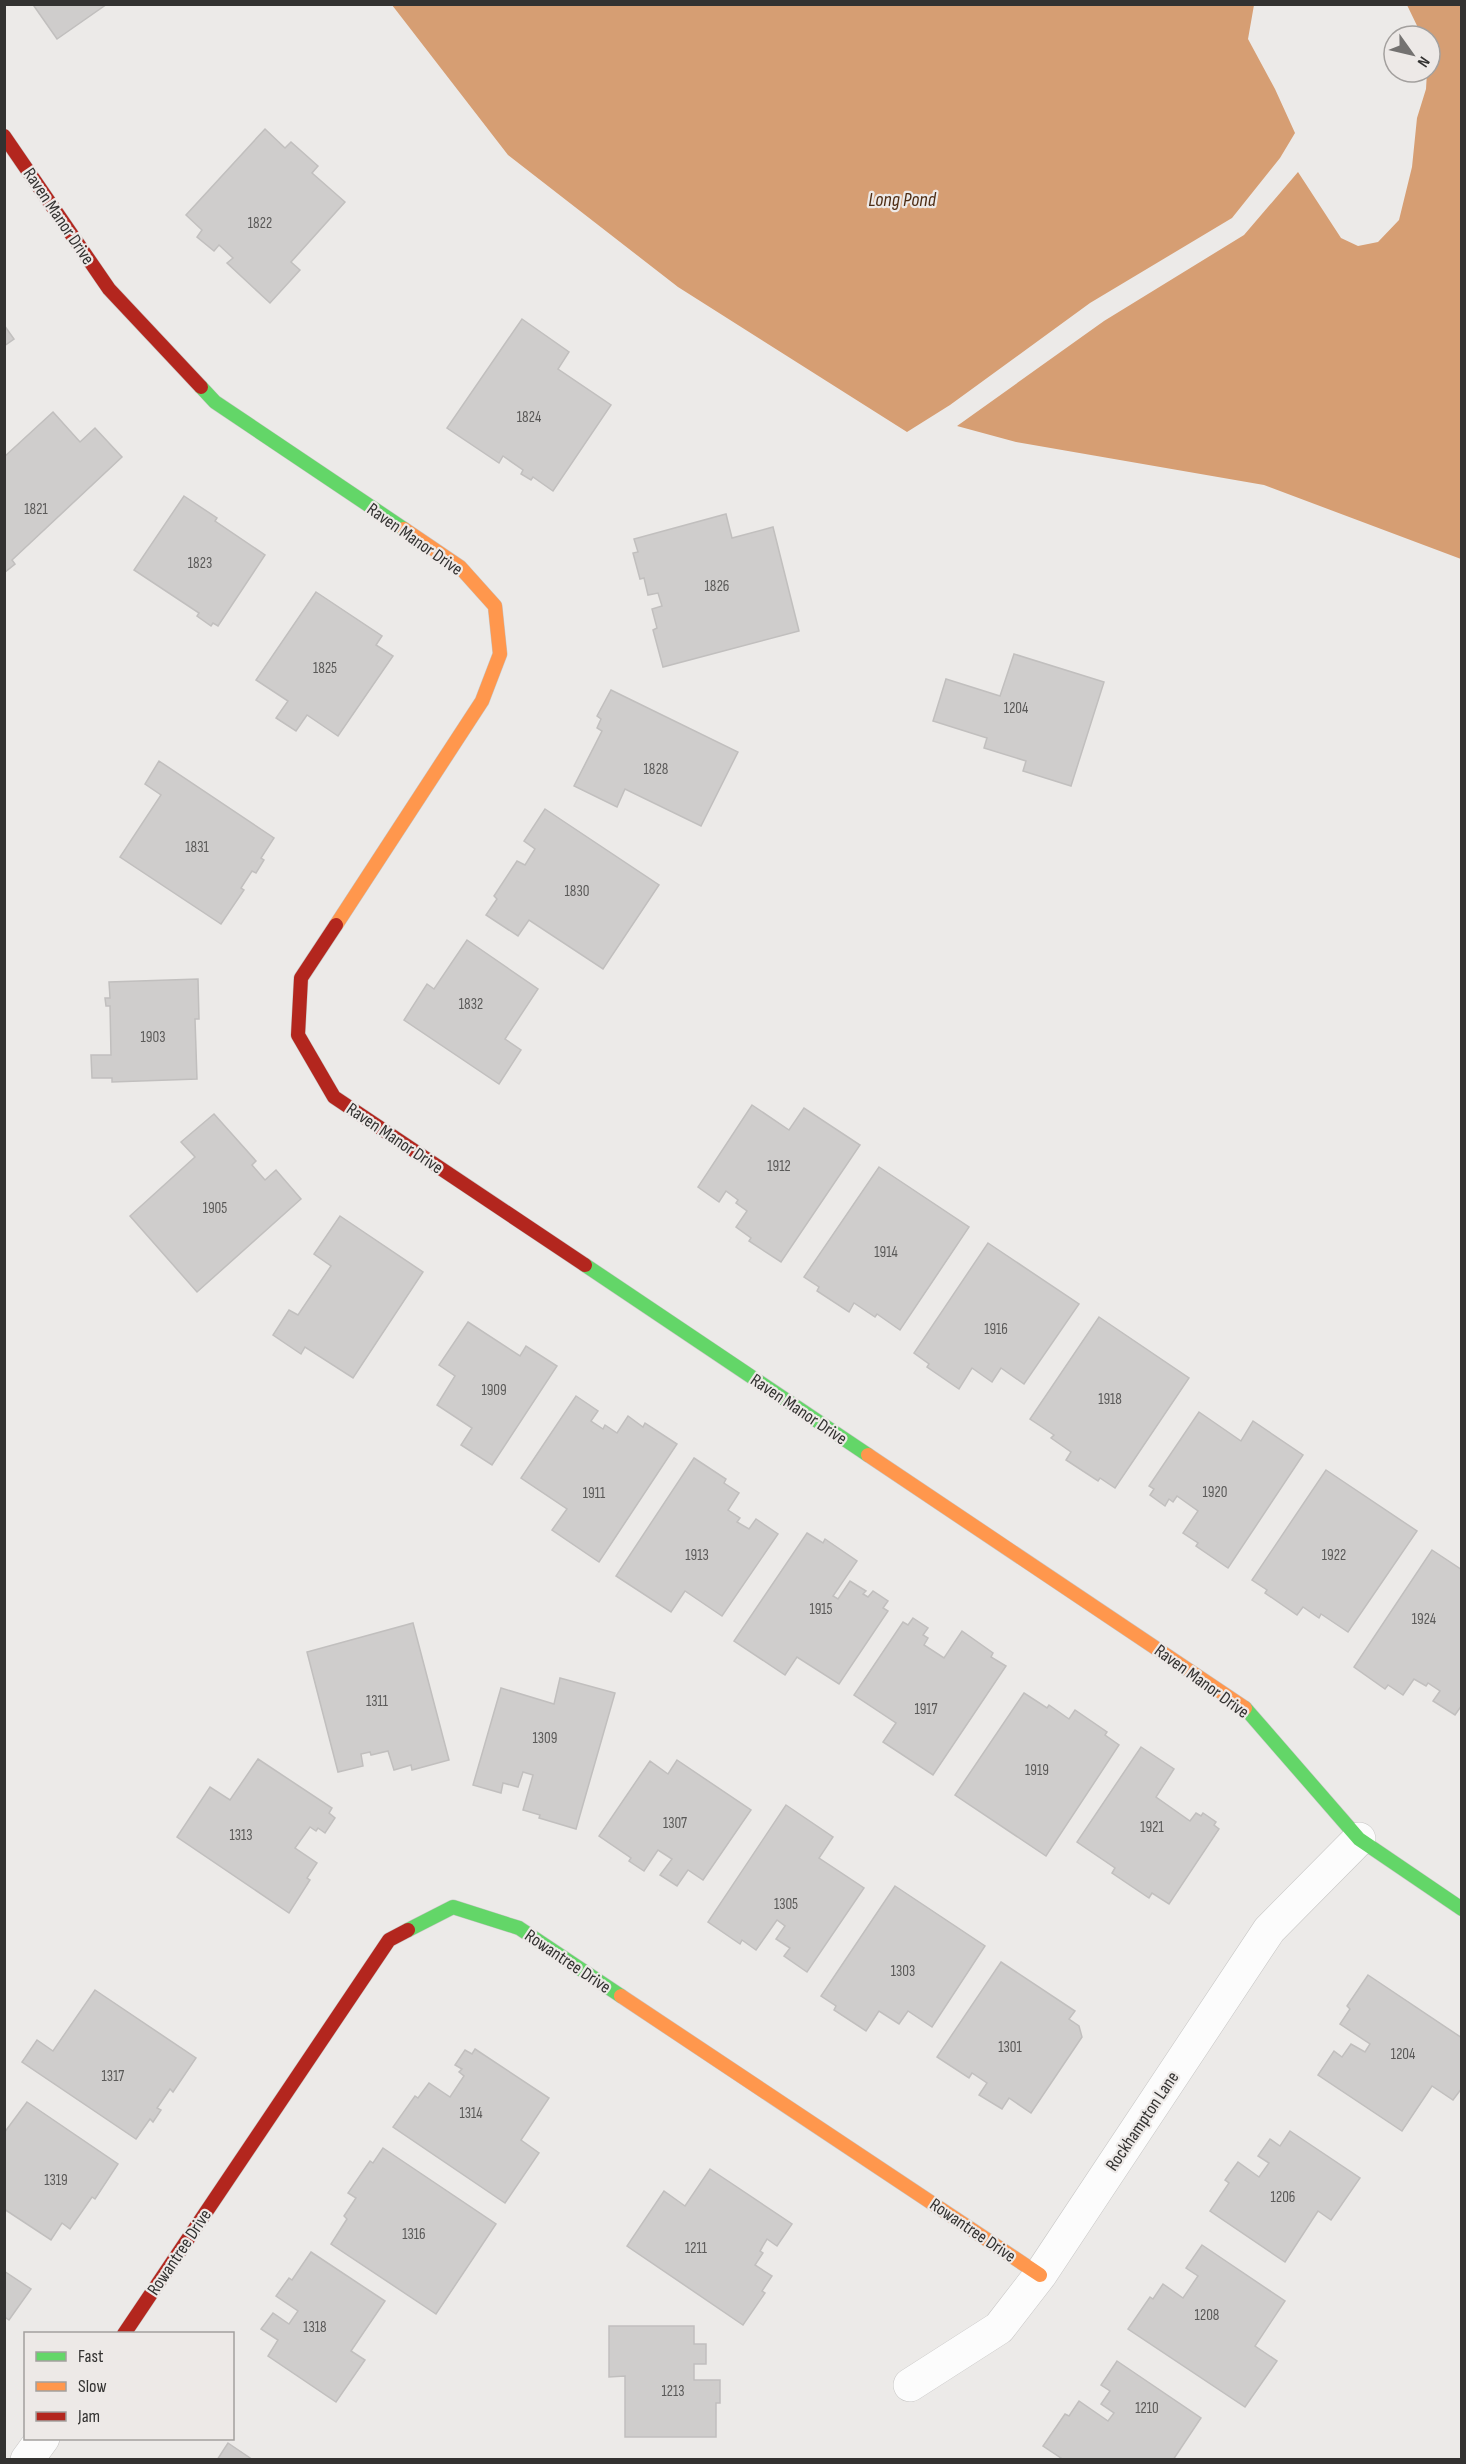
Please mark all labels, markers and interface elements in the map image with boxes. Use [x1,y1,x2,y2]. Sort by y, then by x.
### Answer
north arrow [1382,24,1442,84]
text: N [1413,53,1433,70]
street label: Raven Manor Drive [19,164,99,268]
water label: Long Pond [868,188,937,212]
house number: 1822 [248,214,272,233]
house number: 1824 [517,408,541,427]
street label: Raven Manor Drive [363,499,467,580]
house number: 1821 [24,500,48,519]
house number: 1823 [188,554,212,573]
house number: 1826 [705,577,729,596]
house number: 1825 [313,659,337,678]
house number: 1204 [1004,699,1028,718]
house number: 1828 [644,760,668,779]
house number: 1831 [185,838,209,857]
house number: 1830 [565,882,589,901]
house number: 1832 [459,995,483,1014]
house number: 1903 [141,1028,165,1047]
street label: Raven Manor Drive [343,1098,447,1178]
house number: 1912 [767,1157,791,1176]
house number: 1905 [203,1199,227,1218]
house number: 1914 [874,1243,898,1262]
house number: 1916 [984,1320,1008,1339]
street label: Raven Manor Drive [747,1369,851,1449]
house number: 1909 [481,1381,507,1400]
house number: 1918 [1098,1390,1122,1409]
house number: 1920 [1203,1483,1227,1502]
house number: 1911 [583,1484,606,1503]
house number: 1913 [685,1546,709,1565]
house number: 1922 [1322,1546,1346,1565]
house number: 1915 [809,1600,833,1619]
house number: 1924 [1412,1610,1436,1629]
street label: Raven Manor Drive [1150,1640,1253,1723]
house number: 1311 [366,1692,389,1711]
house number: 1917 [914,1700,938,1719]
house number: 1309 [533,1729,557,1748]
house number: 1919 [1025,1761,1049,1780]
house number: 1307 [663,1814,687,1833]
house number: 1921 [1140,1818,1164,1837]
house number: 1313 [229,1826,253,1845]
house number: 1305 [774,1895,798,1914]
street label: Rowantree Drive [521,1925,615,1998]
house number: 1303 [891,1962,915,1981]
house number: 1301 [998,2038,1022,2057]
house number: 1204 [1391,2045,1415,2064]
house number: 1317 [102,2067,124,2086]
street label: Rockhampton Lane [1101,2068,1183,2175]
house number: 1314 [459,2104,483,2123]
house number: 1319 [44,2171,68,2190]
house number: 1206 [1271,2188,1295,2207]
street label: Rowantree Drive [926,2194,1020,2267]
street label: Rowantree Drive [143,2205,216,2299]
house number: 1316 [402,2225,426,2244]
house number: 1211 [685,2239,708,2258]
house number: 1208 [1195,2306,1219,2325]
house number: 1318 [303,2318,327,2337]
legend [24,2332,234,2440]
text: Fast [78,2346,104,2367]
text: Slow [78,2376,107,2397]
house number: 1213 [661,2382,685,2401]
house number: 1210 [1135,2399,1159,2418]
text: Jam [77,2406,100,2427]

